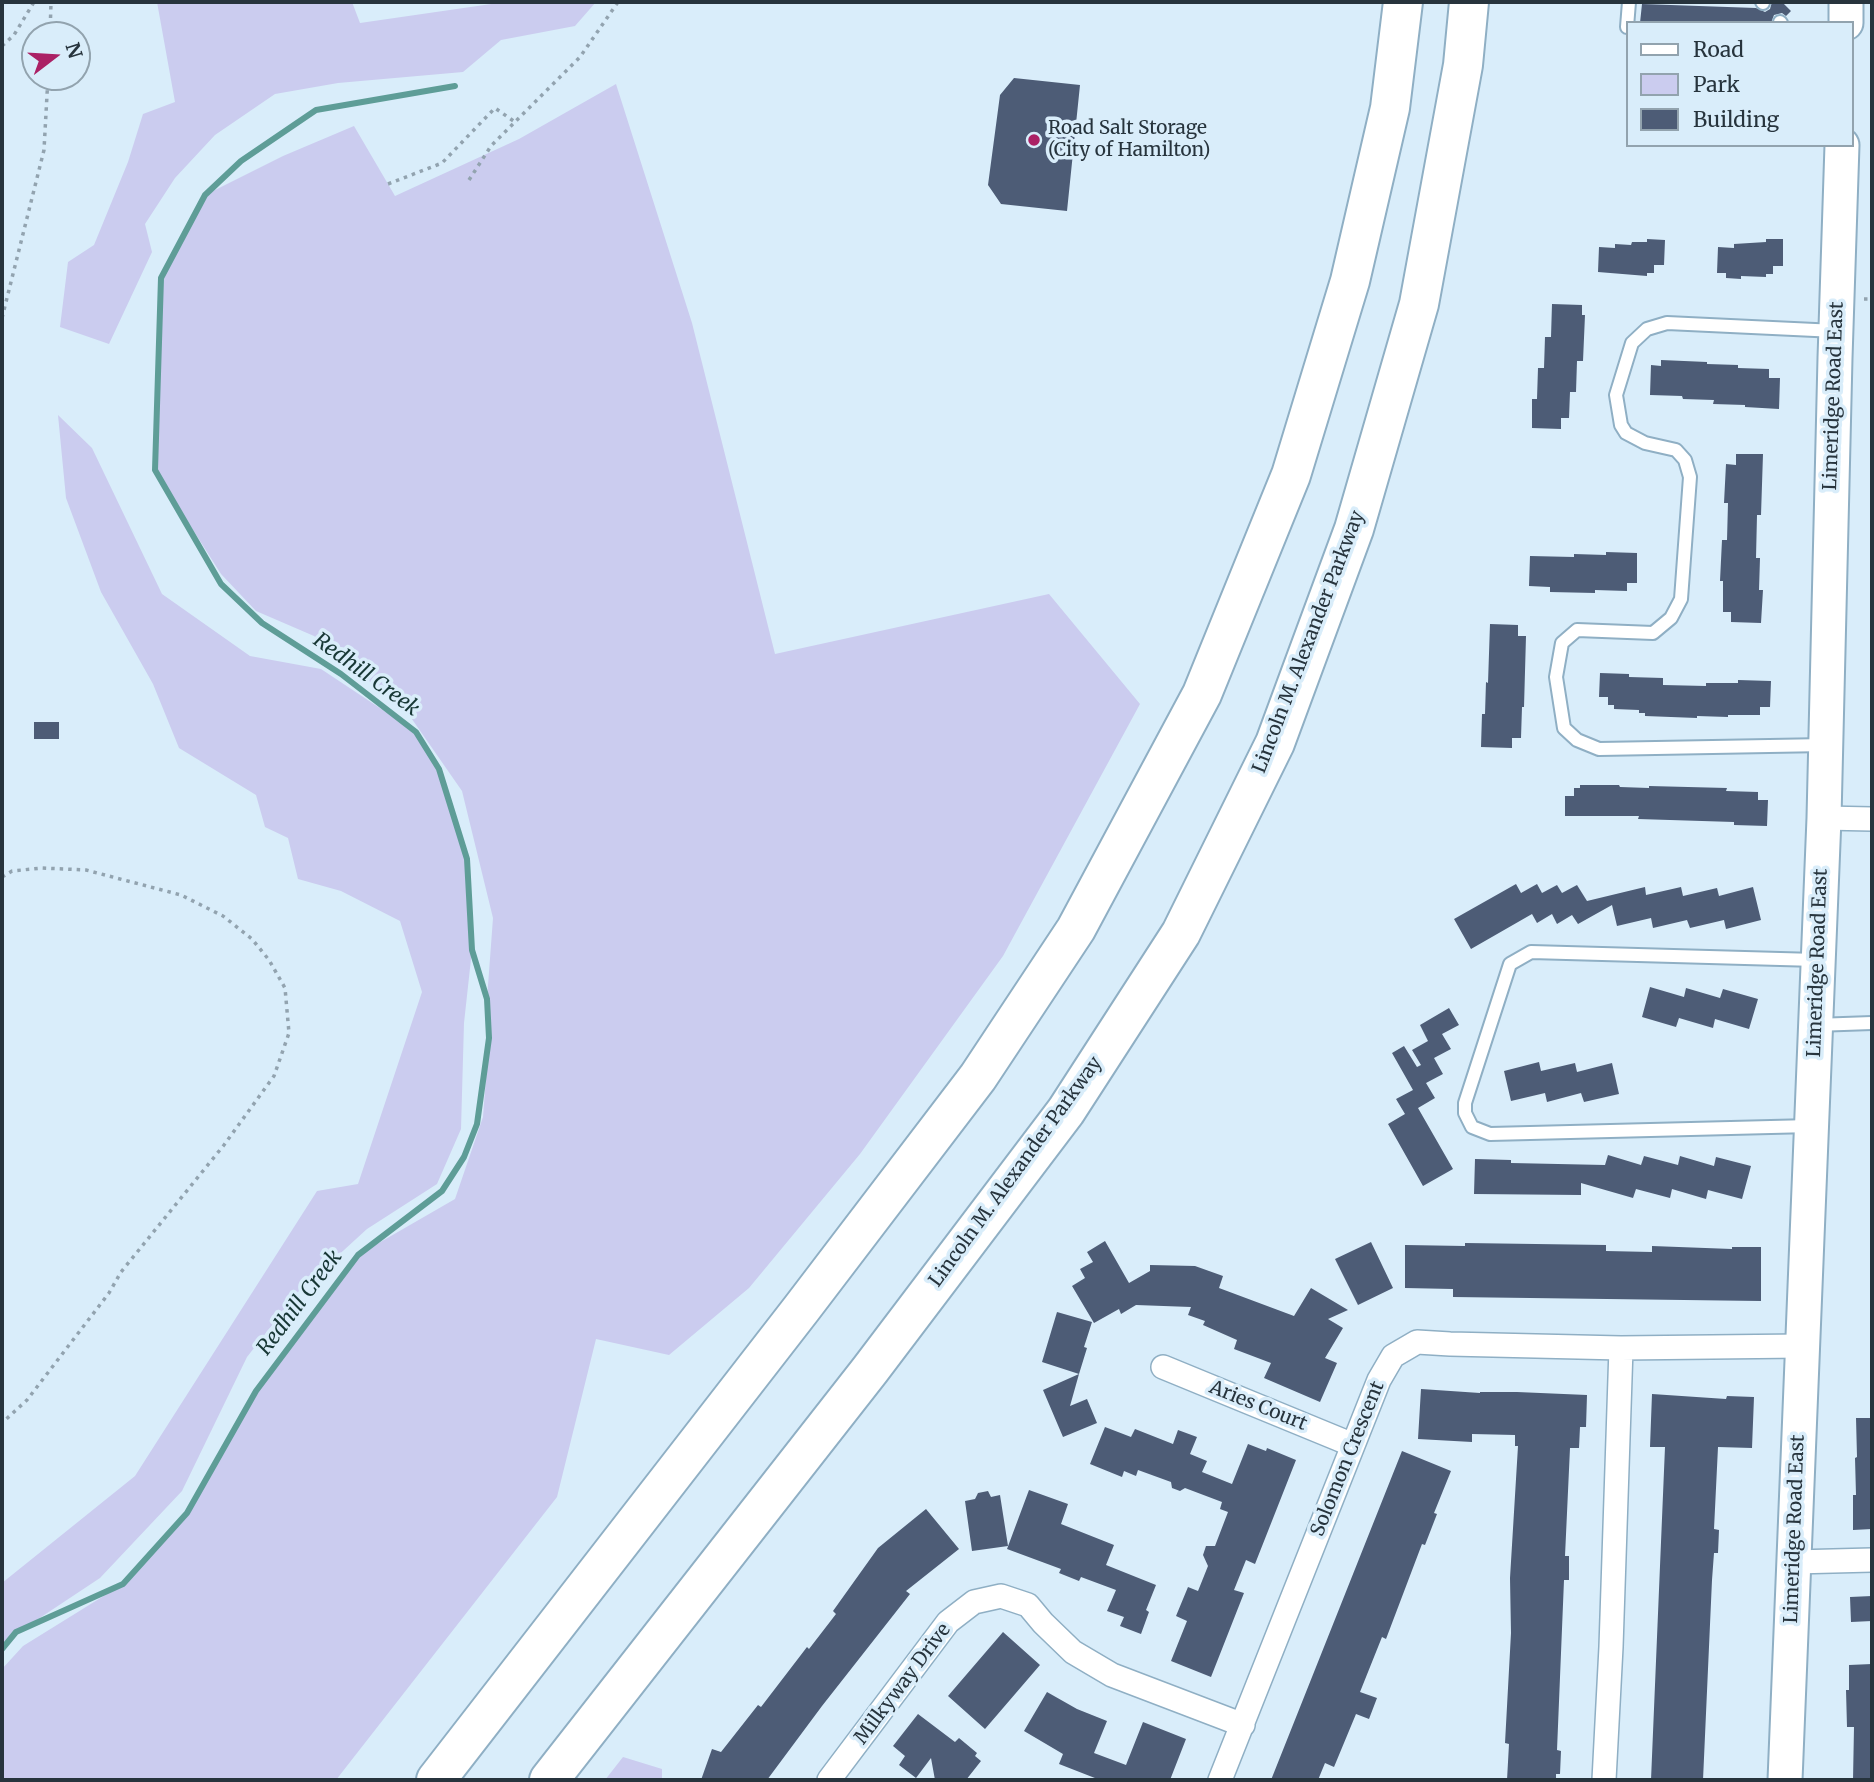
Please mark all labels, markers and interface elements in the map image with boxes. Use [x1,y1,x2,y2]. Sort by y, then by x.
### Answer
north arrow [21,21,91,91]
legend [1626,21,1853,147]
text: Road [1693,36,1744,63]
text: N [60,40,88,61]
text: Park [1693,71,1740,98]
text: Building [1693,106,1779,133]
place label: Road Salt Storage (City of Hamilton) [1048,118,1210,162]
marker: Road Salt Storage (City of Hamilton) [1026,132,1042,148]
street label: Limeridge Road East [1819,301,1849,491]
street label: Lincoln M. Alexander Parkway [1248,508,1370,776]
water label: Redhill Creek [308,628,424,722]
street label: Limeridge Road East [1803,868,1833,1058]
street label: Lincoln M. Alexander Parkway [925,1052,1107,1292]
water label: Redhill Creek [252,1245,348,1361]
street label: Aries Court [1206,1376,1310,1436]
street label: Solomon Crescent [1307,1378,1389,1540]
street label: Limeridge Road East [1780,1434,1810,1624]
street label: Milkyway Drive [850,1619,956,1749]

